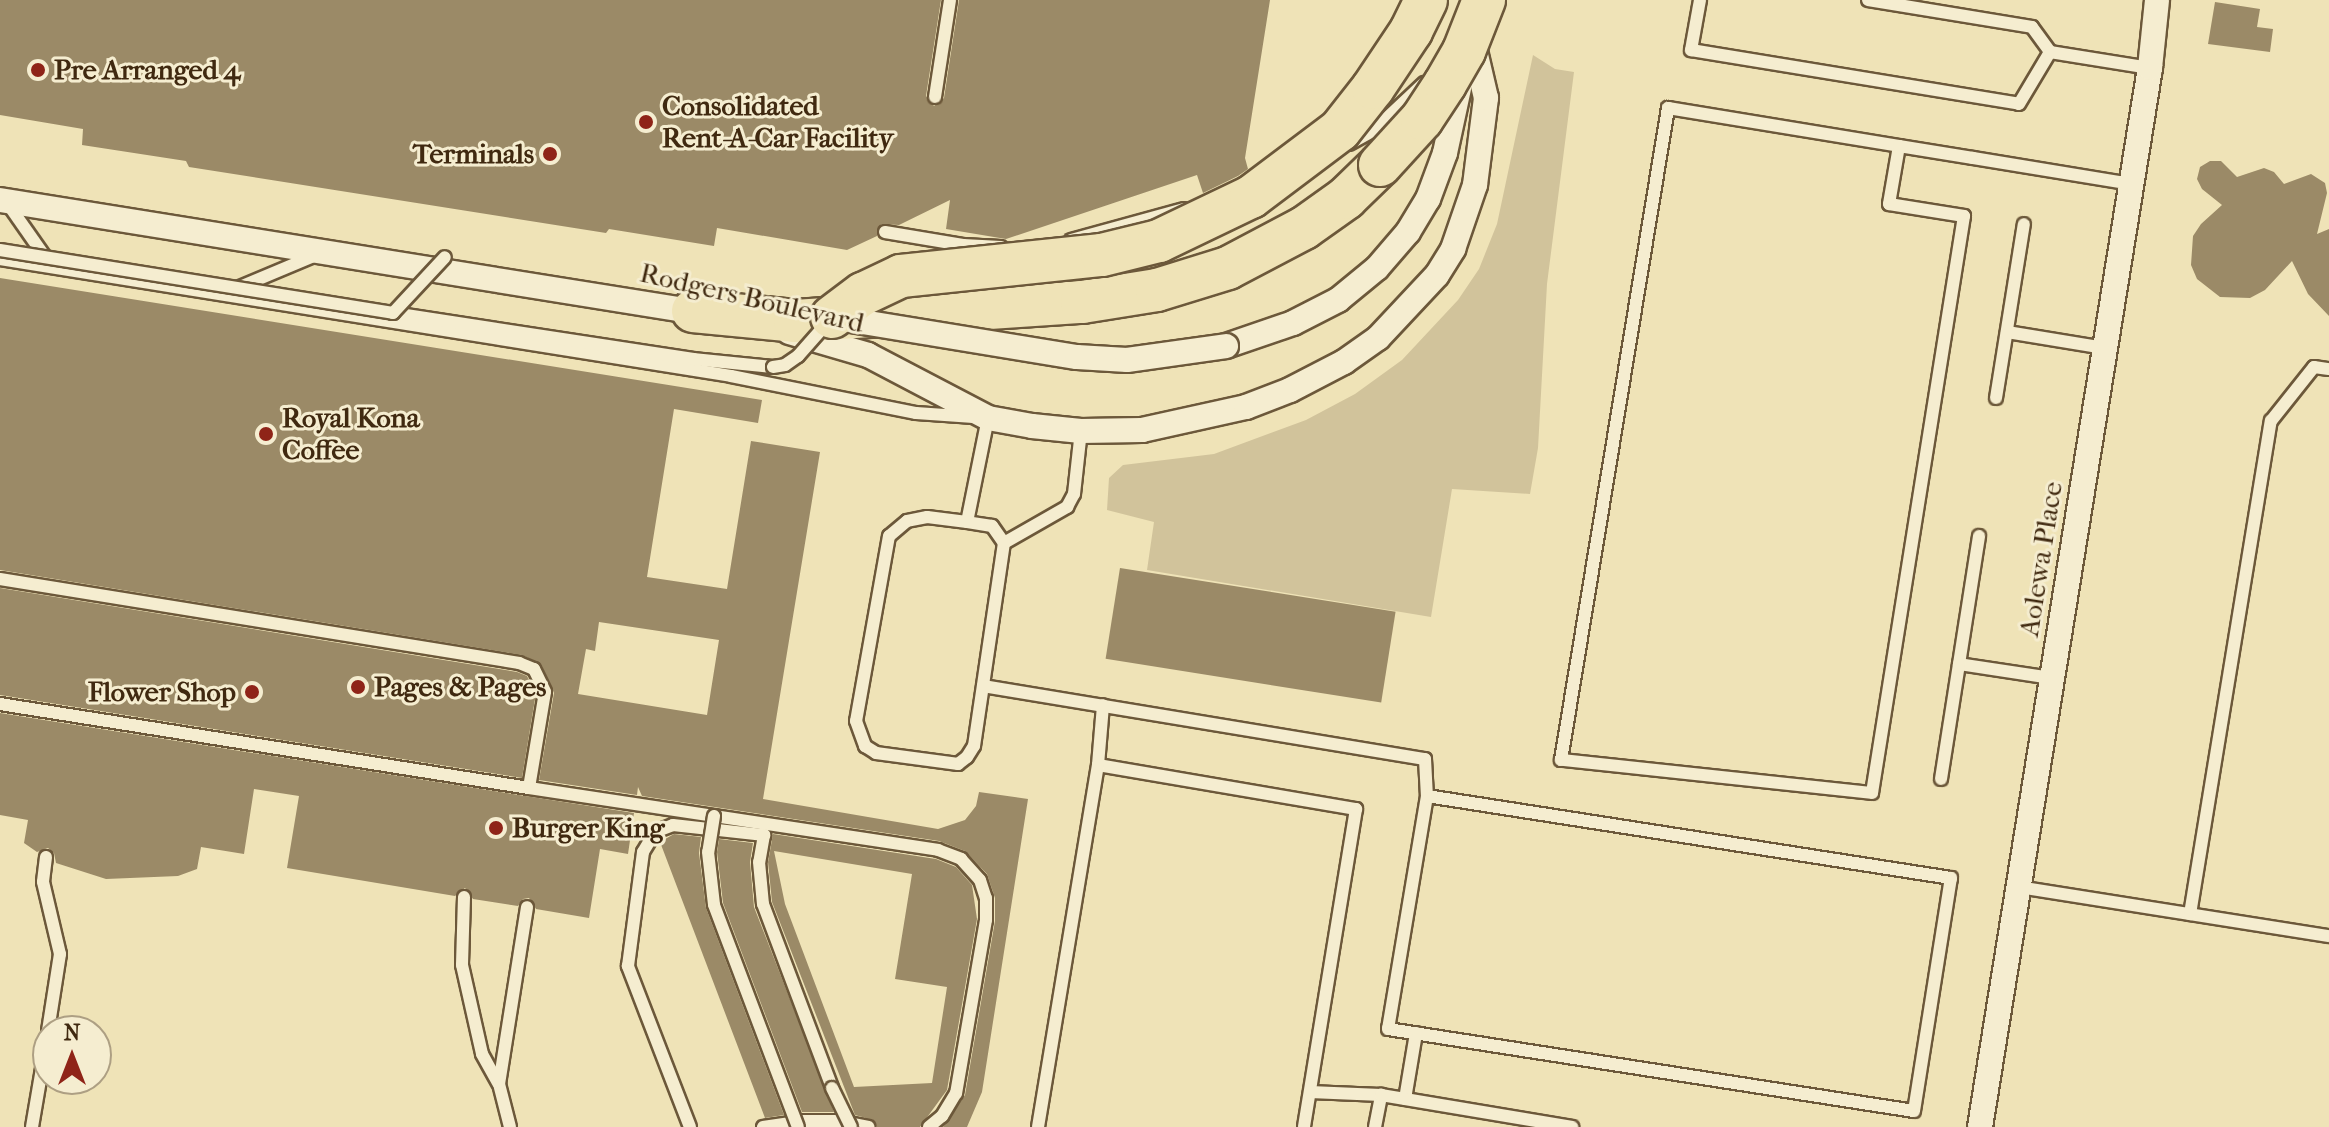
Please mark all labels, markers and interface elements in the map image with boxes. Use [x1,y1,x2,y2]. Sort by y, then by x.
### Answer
place label: Pre Arranged 4 [54,53,240,87]
marker: Pre Arranged 4 [29,61,47,79]
place label: Consolidated Rent-A-Car Facility [662,89,893,155]
marker: Consolidated Rent-A-Car Facility [637,113,655,131]
place label: Terminals [413,137,534,171]
marker: Terminals [541,145,559,163]
street label: Rodgers Boulevard [637,256,867,340]
place label: Royal Kona Coffee [282,401,420,467]
marker: Royal Kona Coffee [257,425,275,443]
street label: Aolewa Place [2012,479,2070,639]
place label: Pages & Pages [374,670,546,704]
place label: Flower Shop [88,675,236,709]
marker: Pages & Pages [349,678,367,696]
marker: Flower Shop [243,683,261,701]
place label: Burger King [512,811,664,845]
marker: Burger King [487,819,505,837]
north arrow [32,1015,112,1095]
text: N [64,1020,80,1046]

